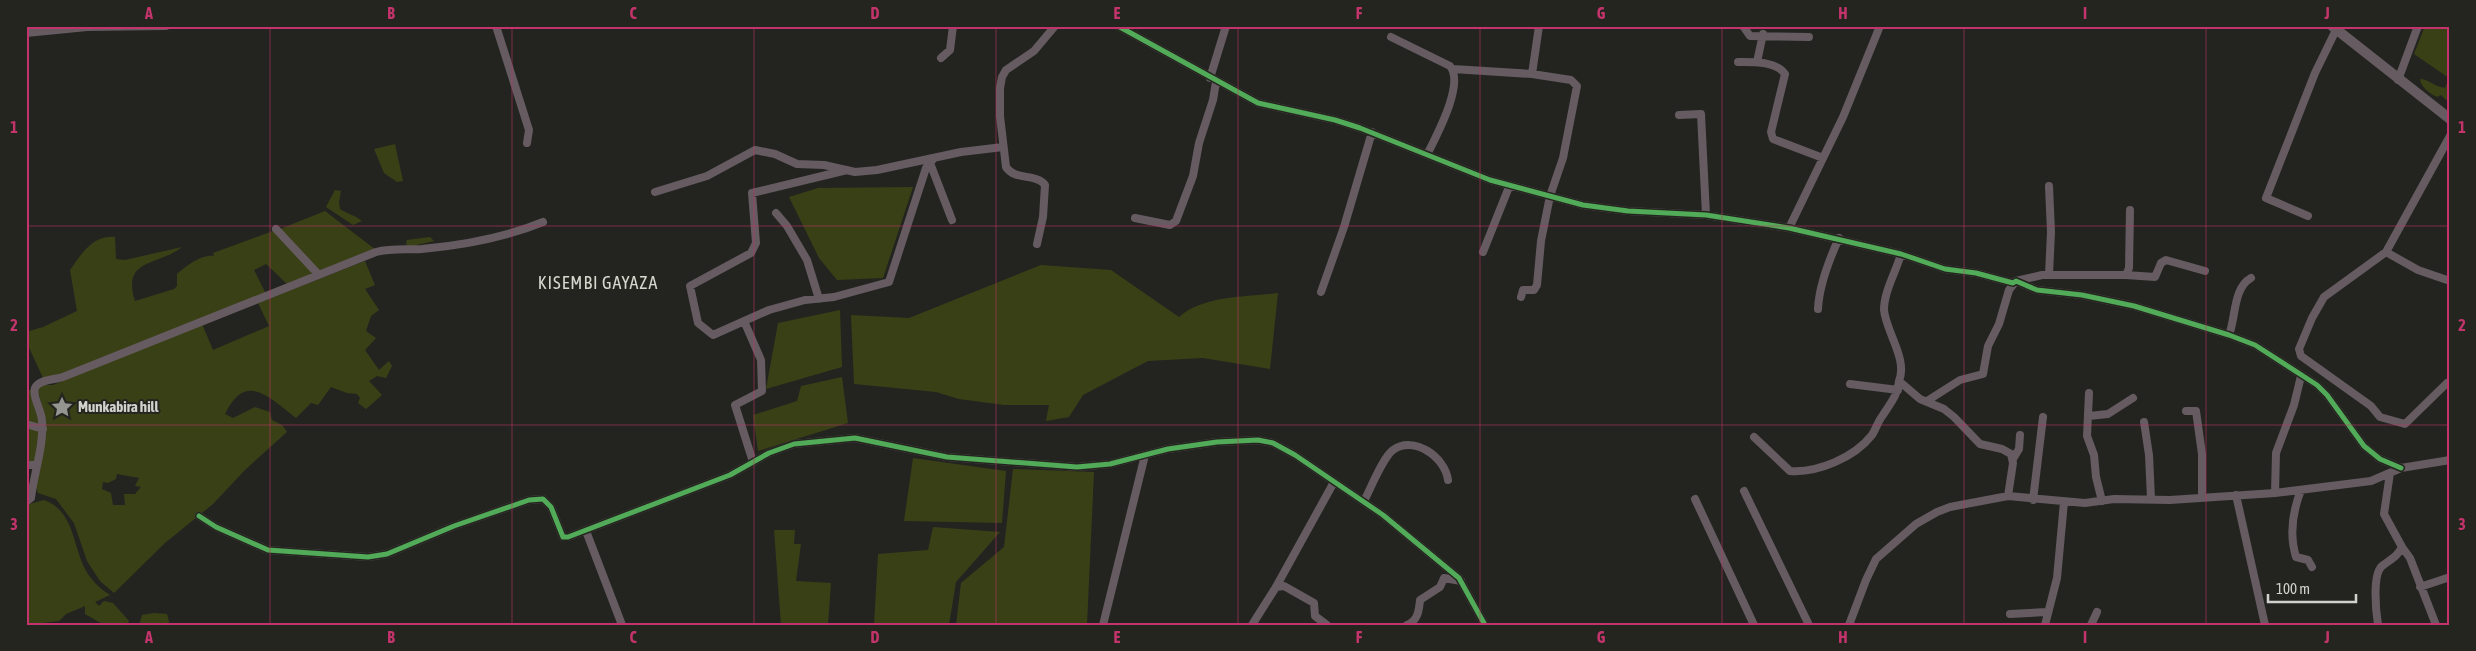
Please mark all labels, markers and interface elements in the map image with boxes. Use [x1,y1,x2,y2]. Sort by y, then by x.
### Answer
text: A [144,4,153,22]
text: B [387,4,395,22]
text: C [629,4,637,22]
text: D [871,4,880,22]
text: E [1114,4,1121,22]
text: F [1356,4,1363,22]
text: G [1597,4,1606,22]
text: H [1838,4,1848,22]
text: I [2083,4,2087,22]
text: J [2323,4,2330,22]
text: 1 [10,118,18,136]
text: 1 [2458,118,2466,136]
district label: KISEMBI GAYAZA [538,272,658,293]
text: 2 [10,316,18,334]
text: 2 [2458,316,2466,334]
place icon: Munkabira hill [49,394,75,420]
place label: Munkabira hill [78,398,160,415]
text: 3 [10,515,18,533]
text: 3 [2458,515,2466,533]
scale bar [2268,571,2356,603]
text: 100 m [2276,580,2310,597]
text: A [144,628,153,646]
text: B [387,628,395,646]
text: C [629,628,637,646]
text: D [871,628,880,646]
text: E [1114,628,1121,646]
text: F [1356,628,1363,646]
text: G [1597,628,1606,646]
text: H [1838,628,1848,646]
text: I [2083,628,2087,646]
text: J [2323,628,2330,646]

